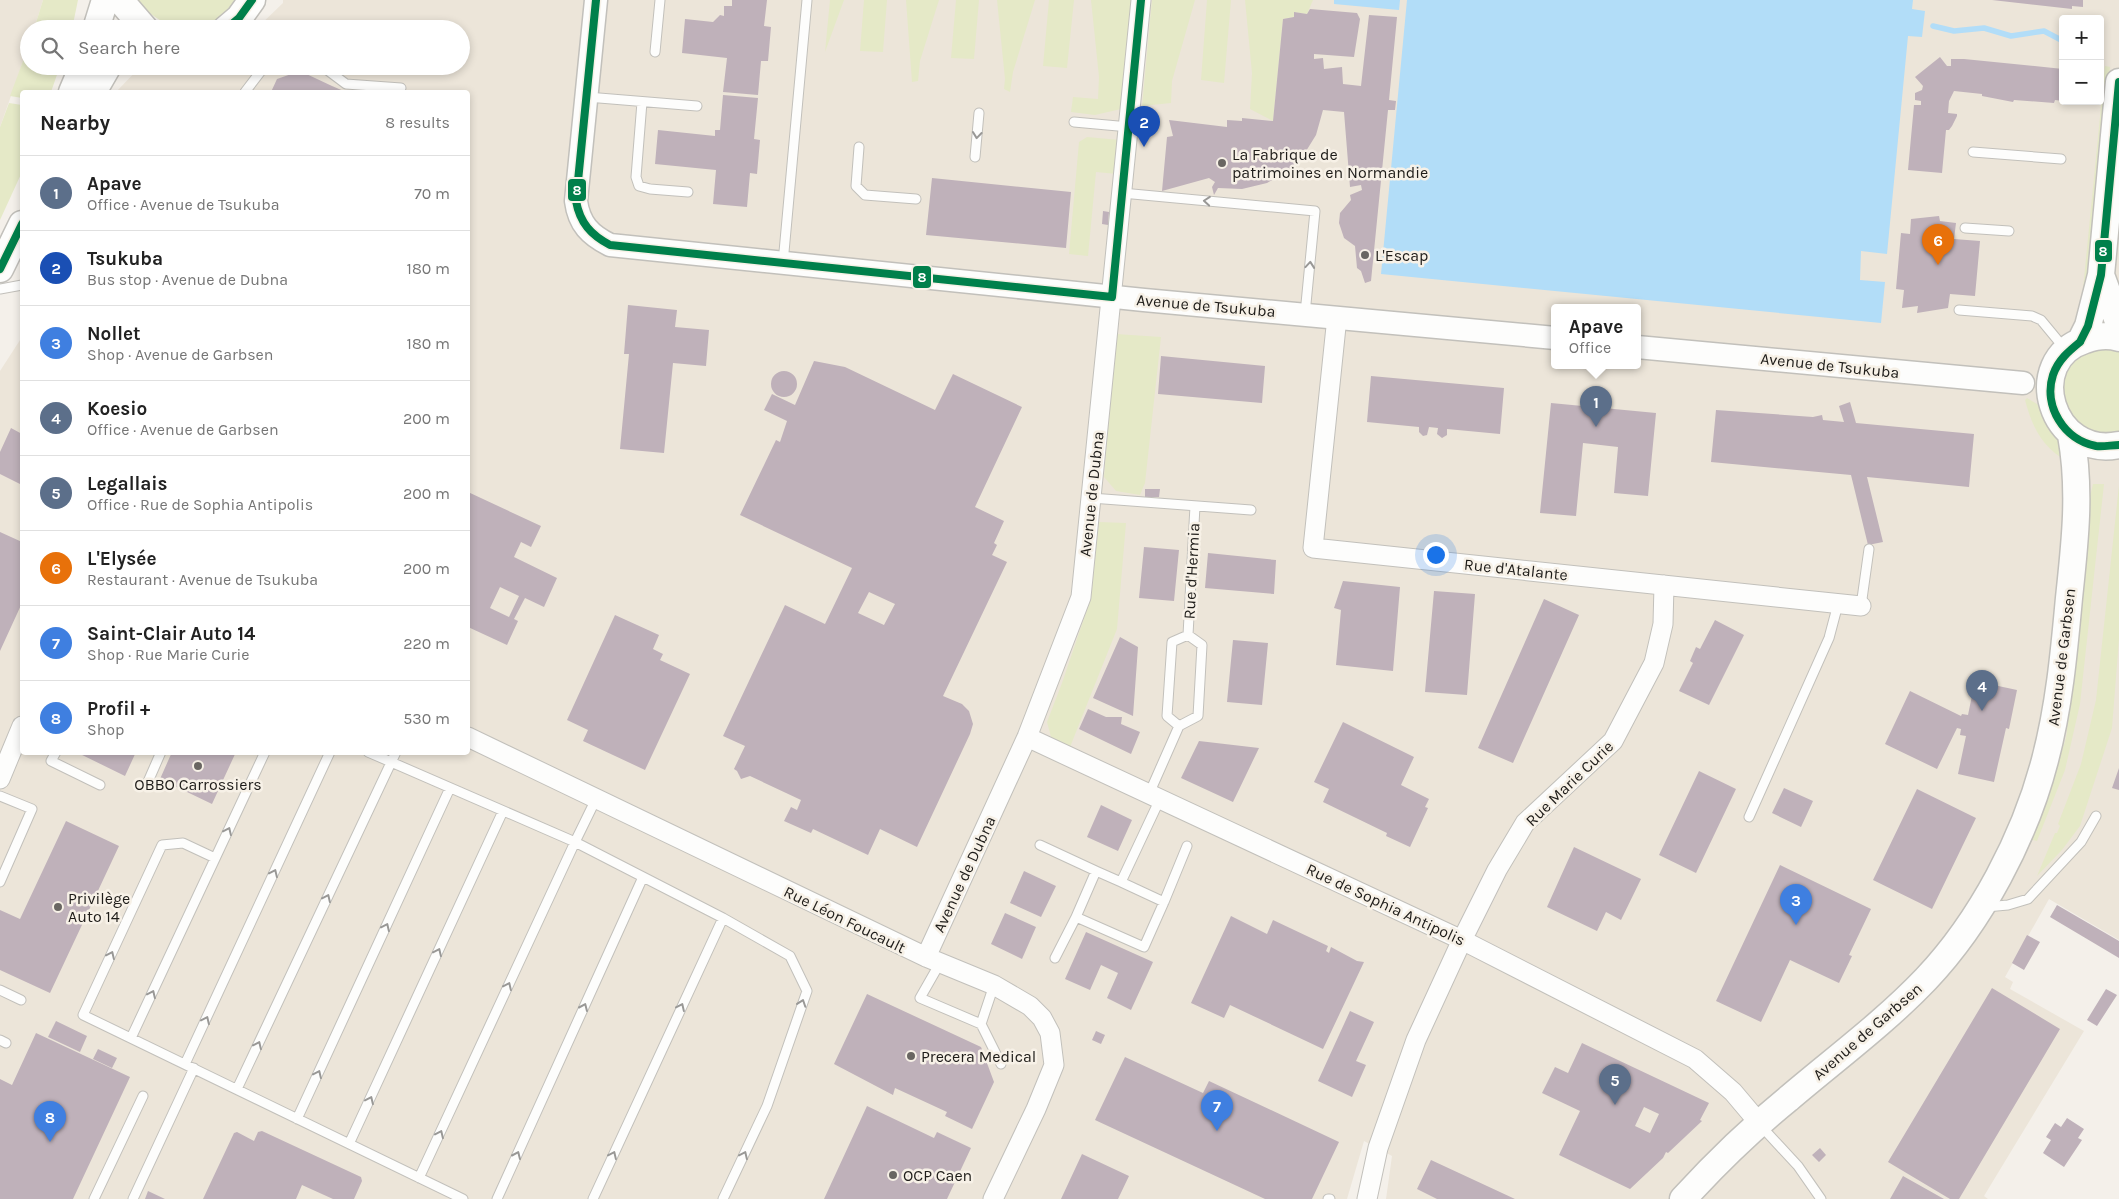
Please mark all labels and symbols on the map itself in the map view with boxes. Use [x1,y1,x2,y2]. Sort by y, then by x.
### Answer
pin: 2 [1128,106,1160,147]
one-way arrow [972,131,983,139]
place label: La Fabrique de patrimoines en Normandie [1232,145,1428,182]
marker: La Fabrique de patrimoines en Normandie [1216,157,1228,169]
line badge: 8 [567,178,587,202]
text: 8 [572,182,582,199]
one-way arrow [1203,196,1211,207]
pin: 6 [1922,224,1954,265]
line badge: 8 [2094,239,2113,263]
text: 8 [2098,243,2108,260]
place label: L'Escap [1375,246,1428,265]
marker: L'Escap [1359,249,1371,261]
one-way arrow [1304,261,1315,269]
line badge: 8 [912,265,932,289]
text: 8 [917,269,927,286]
street label: Avenue de Tsukuba [1136,290,1276,321]
street label: Avenue de Tsukuba [1760,349,1900,382]
pin: 1 [1580,386,1612,427]
street label: Avenue de Dubna [1075,430,1108,558]
street label: Rue d'Hermia [1179,522,1204,620]
your location [1423,542,1449,568]
street label: Rue d'Atalante [1463,555,1569,584]
street label: Avenue de Garbsen [2044,587,2079,727]
pin: 4 [1966,670,1998,711]
street label: Rue Marie Curie [1521,737,1617,830]
marker: OBBO Carrossiers [192,760,204,772]
place label: OBBO Carrossiers [134,775,262,794]
street label: Avenue de Dubna [929,813,1000,935]
one-way arrow [222,827,232,836]
street label: Rue de Sophia Antipolis [1303,859,1468,950]
one-way arrow [268,869,279,878]
street label: Rue Léon Foucault [781,882,909,957]
pin: 3 [1780,884,1812,925]
place label: Privilège Auto 14 [68,889,130,926]
one-way arrow [321,895,331,904]
marker: Privilège Auto 14 [52,901,64,913]
one-way arrow [379,923,390,932]
one-way arrow [431,948,442,957]
one-way arrow [104,951,114,960]
street label: Avenue de Garbsen [1809,979,1926,1084]
one-way arrow [502,982,512,991]
one-way arrow [145,990,156,999]
one-way arrow [796,1000,806,1008]
one-way arrow [578,1003,588,1012]
one-way arrow [675,1003,686,1012]
one-way arrow [200,1016,210,1025]
one-way arrow [252,1041,262,1050]
place label: Precera Medical [921,1047,1036,1066]
marker: Precera Medical [905,1050,917,1062]
pin: 5 [1599,1064,1631,1105]
one-way arrow [311,1070,322,1079]
pin: 7 [1201,1090,1233,1131]
one-way arrow [363,1096,374,1105]
pin: 8 [34,1101,66,1142]
one-way arrow [434,1130,444,1139]
one-way arrow [511,1151,521,1160]
one-way arrow [607,1151,617,1160]
one-way arrow [737,1151,748,1160]
place label: OCP Caen [903,1166,972,1185]
marker: OCP Caen [887,1169,899,1181]

